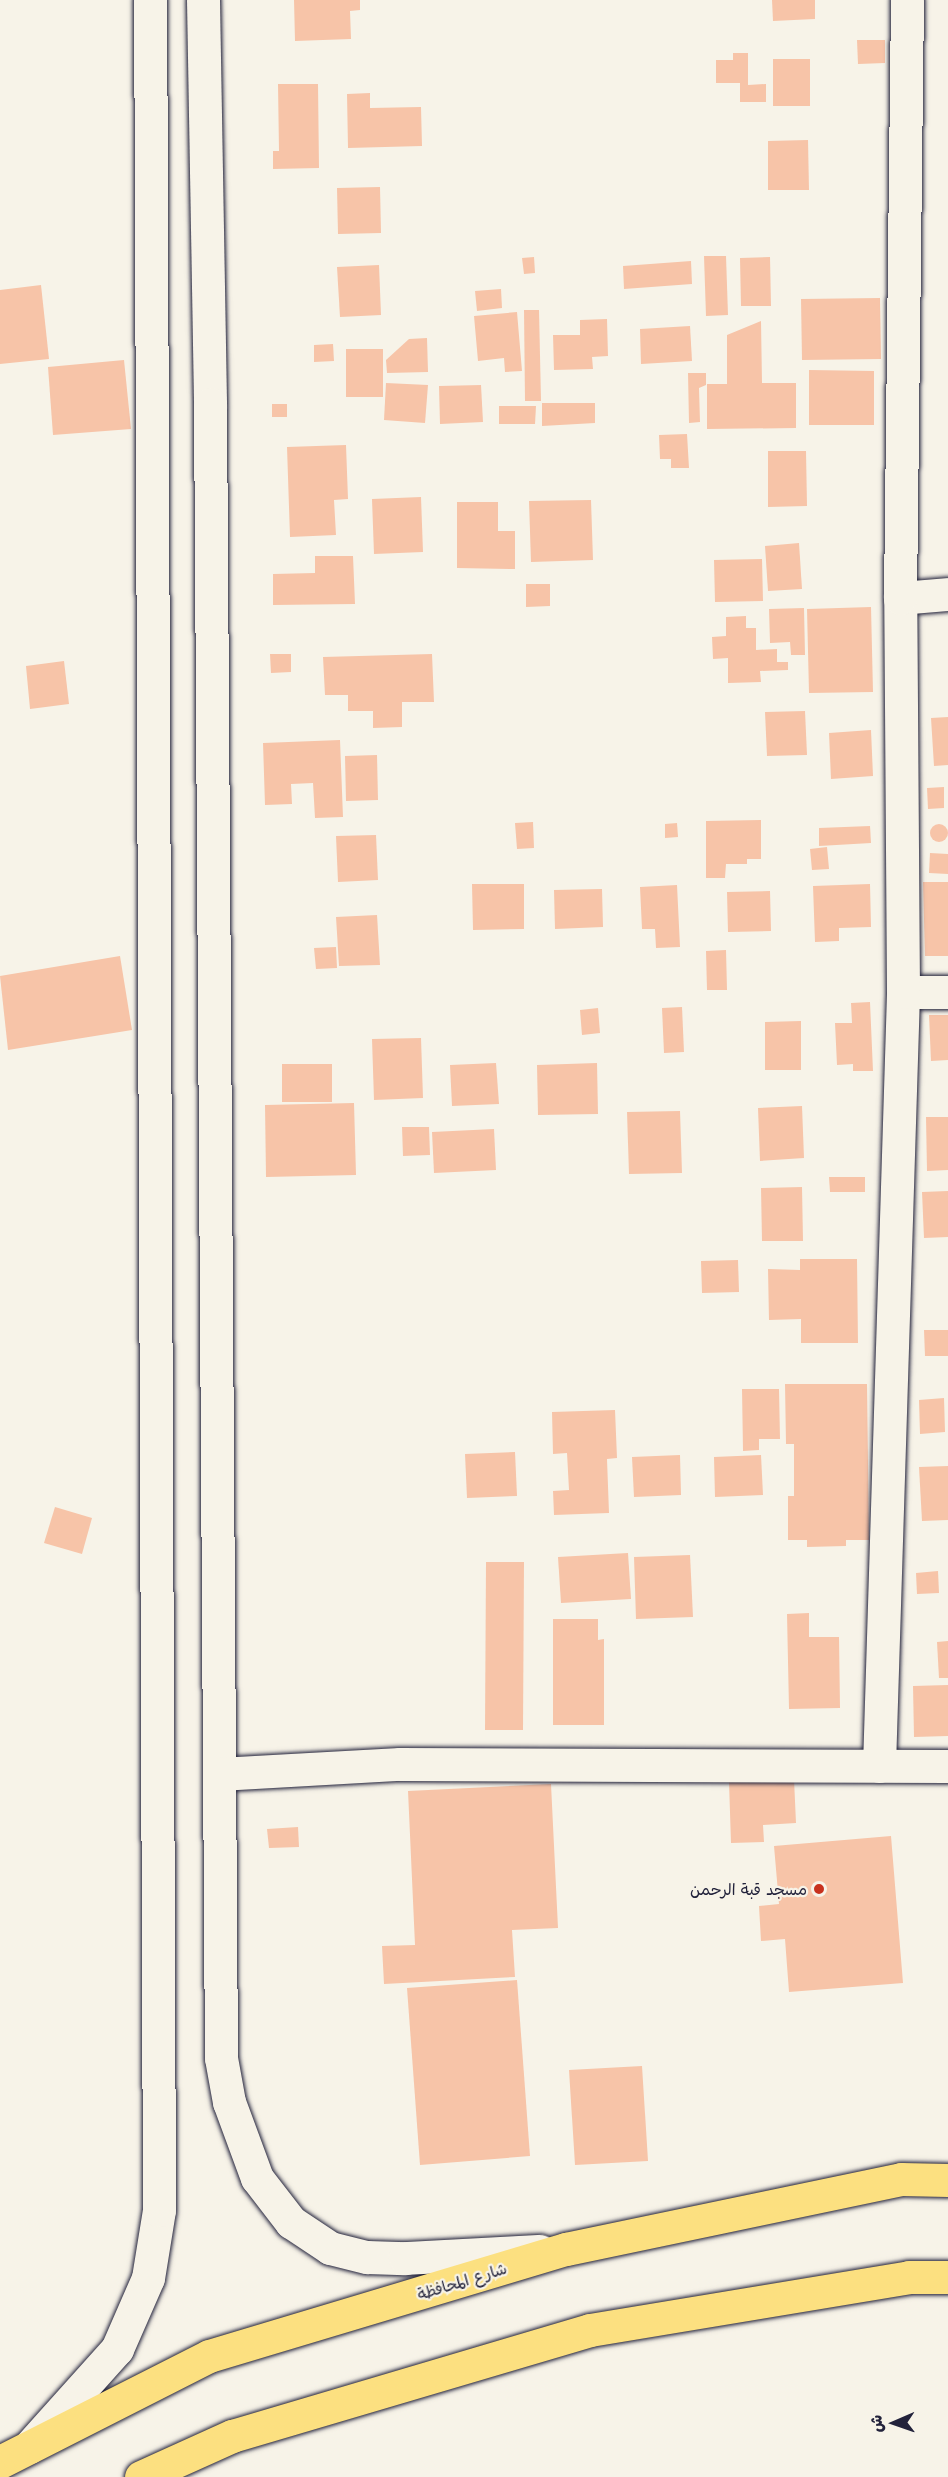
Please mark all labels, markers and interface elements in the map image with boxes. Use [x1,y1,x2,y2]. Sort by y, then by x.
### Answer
place label: مسجد قبة الرحمن [690,1879,807,1899]
marker: مسجد قبة الرحمن [812,1882,826,1896]
street label: شارع المحافظة [415,2258,509,2304]
north arrow [864,2393,924,2453]
text: ش [865,2414,886,2433]

